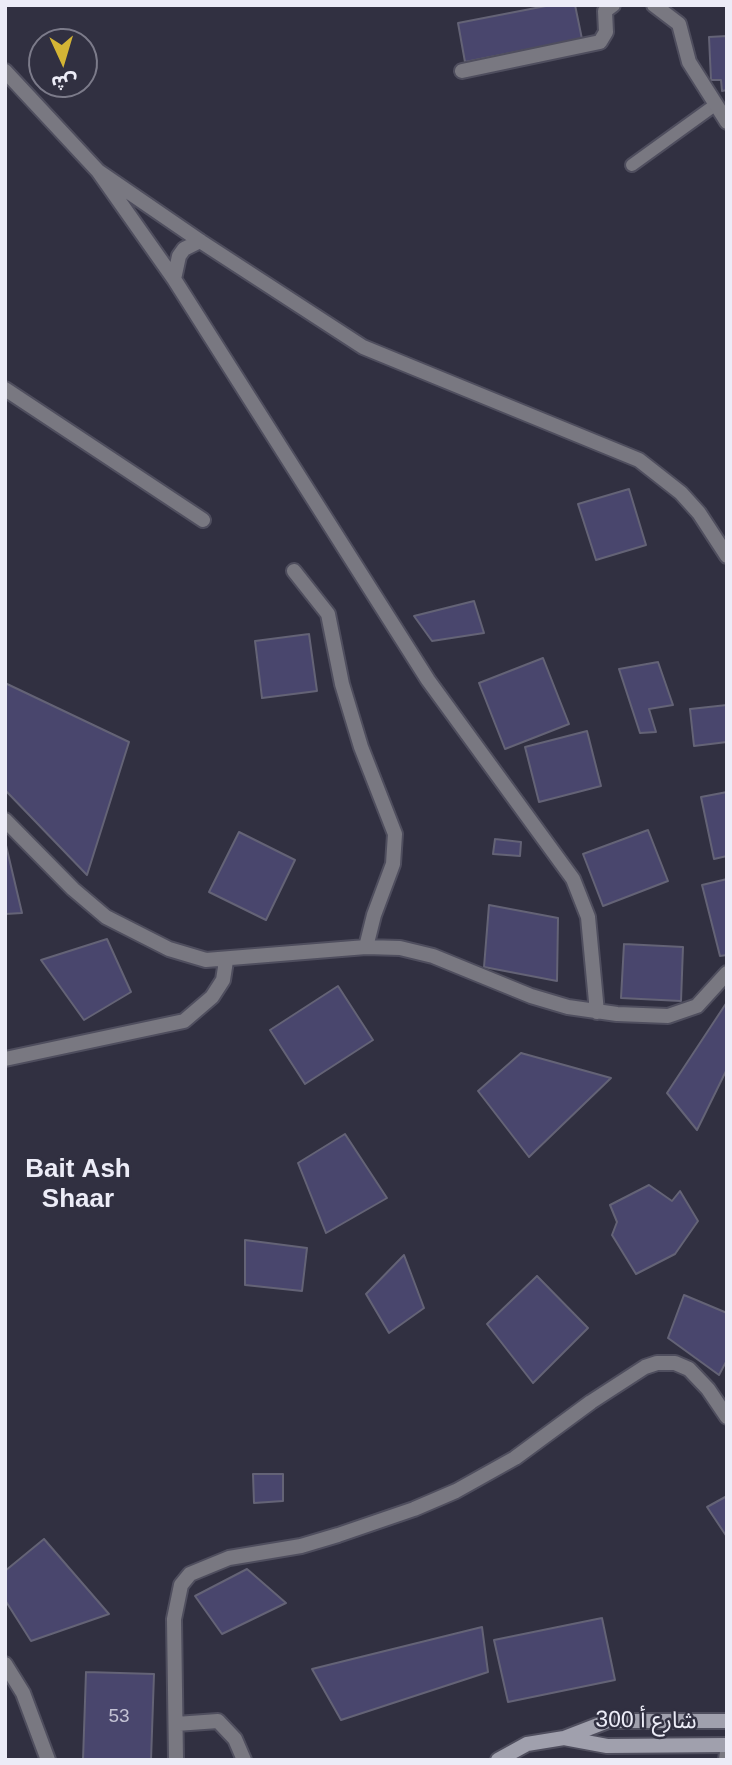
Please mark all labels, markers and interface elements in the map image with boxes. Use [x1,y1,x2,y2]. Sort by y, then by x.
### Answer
north arrow [28,28,98,98]
text: ش [51,71,78,94]
district label: Bait Ash Shaar [25,1154,131,1216]
house number: 53 [108,1706,130,1728]
street label: شارع أ 300 [595,1706,697,1736]

